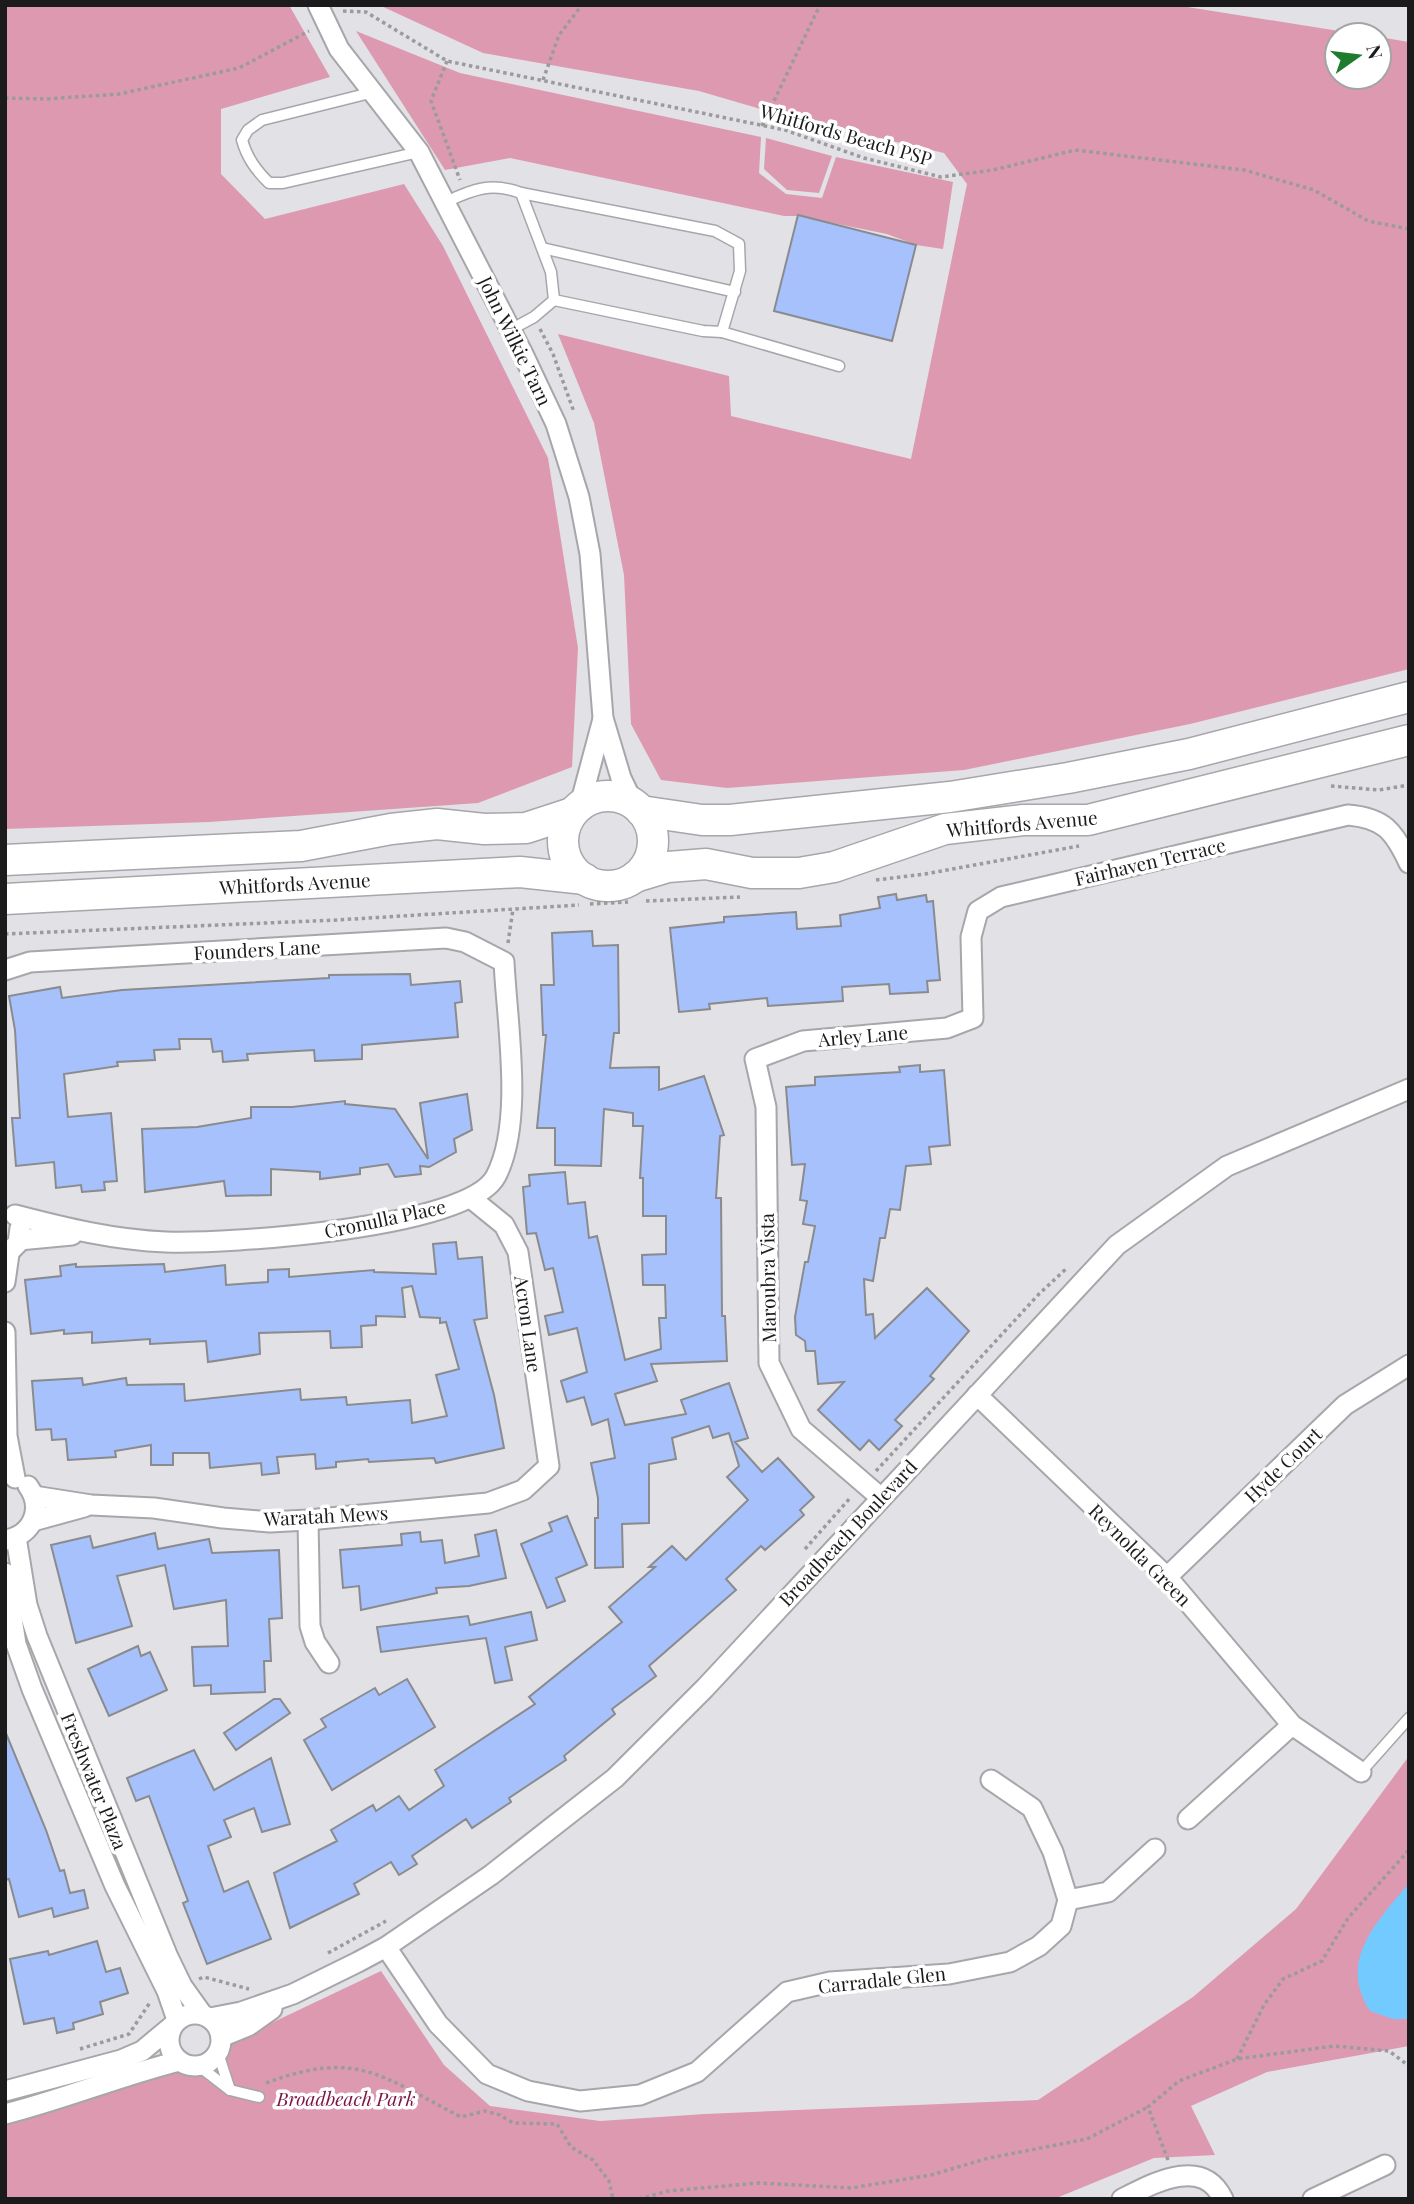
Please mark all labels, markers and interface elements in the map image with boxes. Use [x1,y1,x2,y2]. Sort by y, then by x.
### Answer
north arrow [1323,21,1393,91]
text: N [1361,42,1390,62]
street label: Whitfords Beach PSP [756,97,935,171]
street label: John Wilkie Tarn [473,271,559,410]
street label: Whitfords Avenue [944,803,1098,843]
street label: Fairhaven Terrace [1072,831,1228,891]
street label: Whitfords Avenue [218,866,371,900]
street label: Founders Lane [193,933,321,965]
street label: Arley Lane [816,1018,909,1052]
street label: Cronulla Place [322,1192,448,1244]
street label: Maroubra Vista [753,1212,781,1343]
street label: Acron Lane [509,1273,549,1374]
street label: Hyde Court [1238,1420,1327,1508]
street label: Broadbeach Boulevard [772,1453,922,1611]
street label: Reynolda Green [1084,1497,1198,1612]
street label: Waratah Mews [262,1499,389,1531]
street label: Freshwater Plaza [56,1708,134,1853]
street label: Carradale Glen [817,1959,948,1999]
park label: Broadbeach Park [276,2085,416,2111]

